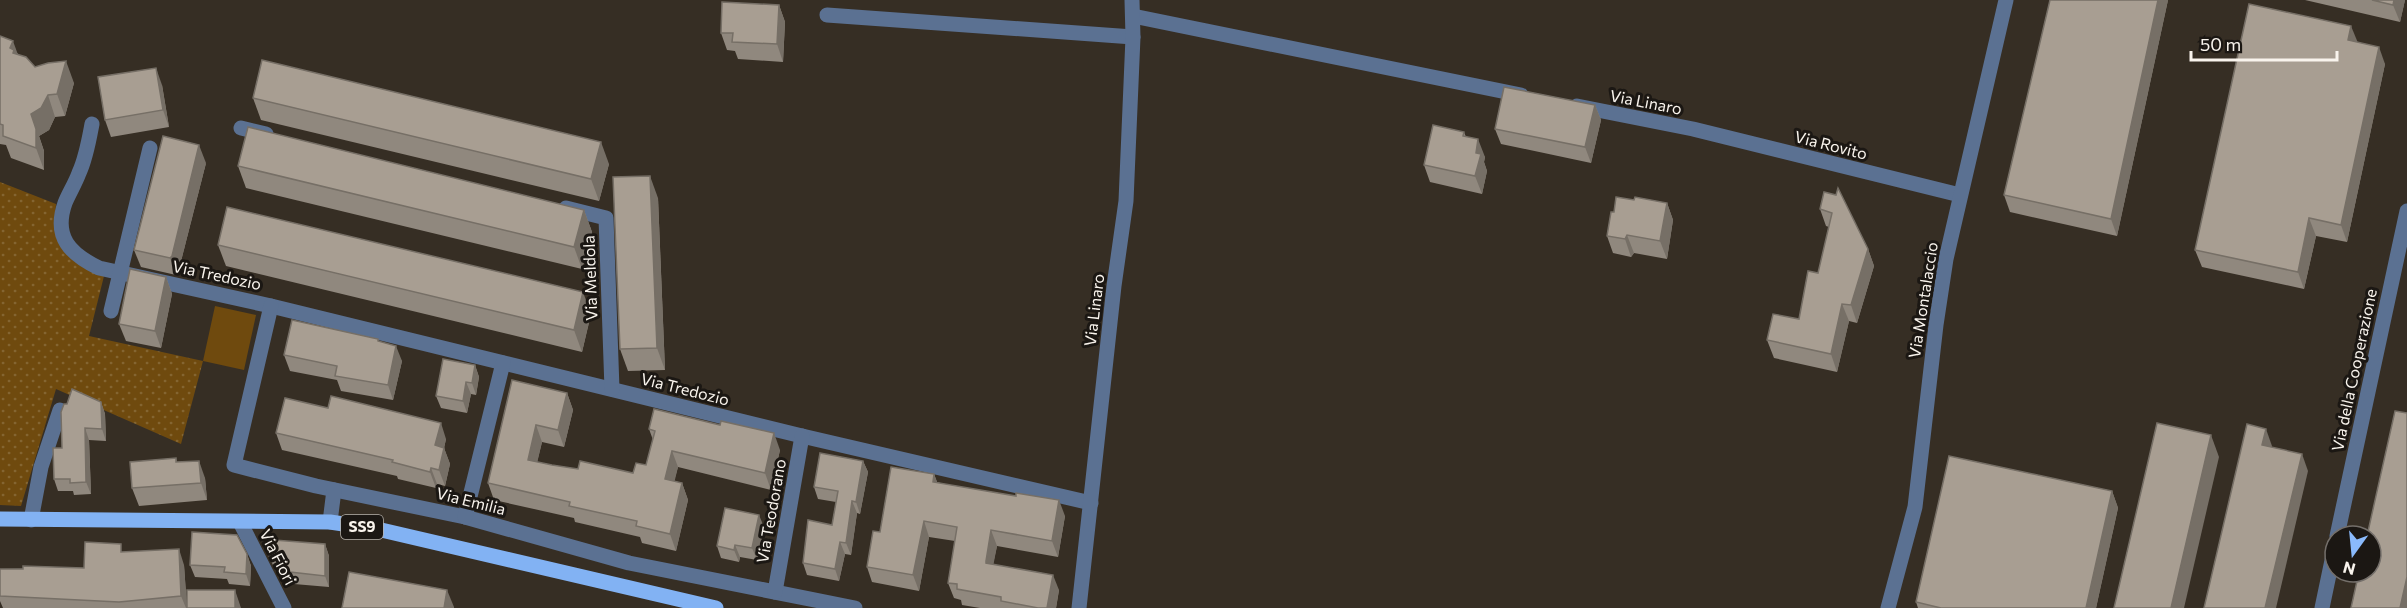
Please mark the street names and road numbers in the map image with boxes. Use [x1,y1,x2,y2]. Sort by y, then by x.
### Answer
street label: Via Linaro [1608,85,1684,118]
street label: Via Rovito [1793,126,1869,163]
street label: Via Meldola [579,235,600,321]
street label: Via Montalaccio [1904,240,1941,359]
street label: Via Tredozio [171,256,263,293]
street label: Via Linaro [1080,273,1107,347]
street label: Via della Cooperazione [2327,287,2380,453]
street label: Via Tredozio [639,368,731,409]
street label: Via Teodorano [752,457,789,565]
street label: Via Emilia [435,483,508,518]
road number: SS9 [341,515,383,539]
street label: Via Fiori [256,526,301,588]

